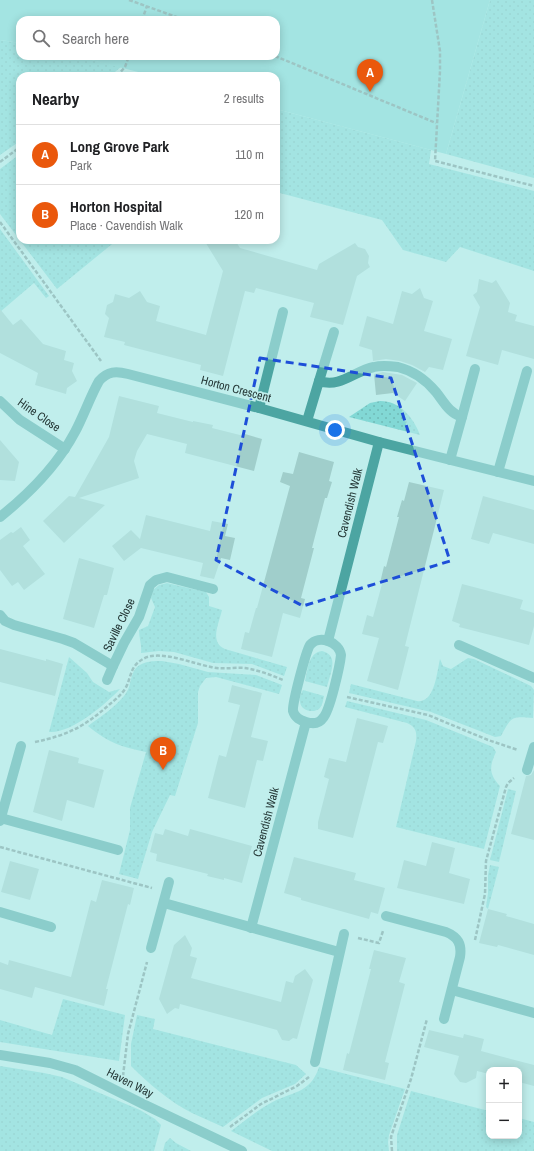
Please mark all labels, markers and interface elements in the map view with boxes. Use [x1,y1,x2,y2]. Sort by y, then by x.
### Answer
search box [16,16,280,60]
icon: search [30,27,52,49]
text: Search here [62,28,129,49]
pin: A [357,59,383,92]
text: Nearby [32,87,79,110]
text: 2 results [224,90,264,107]
text: Long Grove Park [70,136,169,157]
text: A [41,146,49,163]
text: 110 m [235,146,264,163]
text: Park [70,157,92,174]
text: Horton Hospital [70,196,162,217]
text: B [41,206,49,223]
text: 120 m [234,206,264,223]
text: Place · Cavendish Walk [70,217,183,234]
street label: Horton Crescent [199,372,273,406]
street label: Hine Close [14,394,64,436]
your location [325,420,345,440]
street label: Cavendish Walk [334,466,366,540]
street label: Saville Close [99,596,139,654]
pin: B [150,737,176,770]
street label: Cavendish Walk [249,785,283,858]
street label: Haven Way [104,1064,156,1102]
map controls [486,1067,522,1139]
button: + [486,1067,522,1103]
button: − [486,1103,522,1139]

